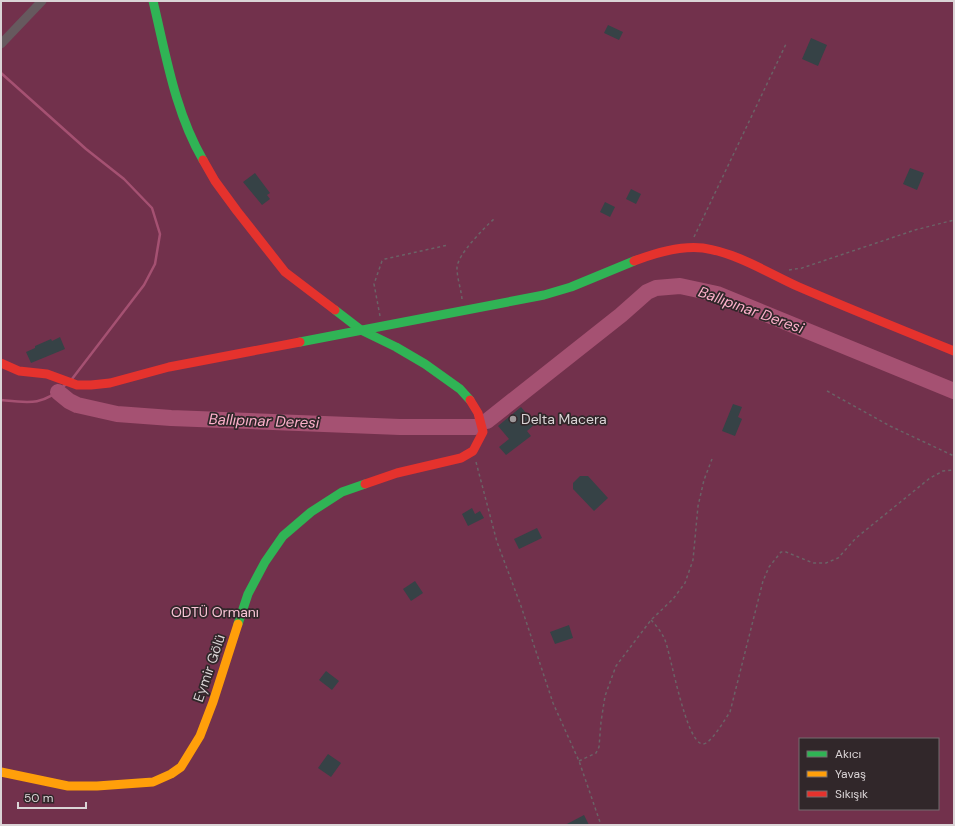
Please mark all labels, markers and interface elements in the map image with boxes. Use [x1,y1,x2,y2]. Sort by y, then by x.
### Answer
water label: Ballıpınar Deresi [696,282,807,338]
water label: Ballıpınar Deresi [208,409,320,433]
place label: Delta Macera [521,410,607,428]
marker: Delta Macera [508,414,518,424]
park label: ODTÜ Ormanı [171,603,259,621]
street label: Eymir Gölü [189,632,229,704]
legend [799,738,939,810]
text: Akıcı [835,746,861,762]
text: Yavaş [835,766,866,782]
scale bar [18,784,86,810]
text: Sıkışık [835,786,868,802]
text: 50 m [24,790,53,806]

